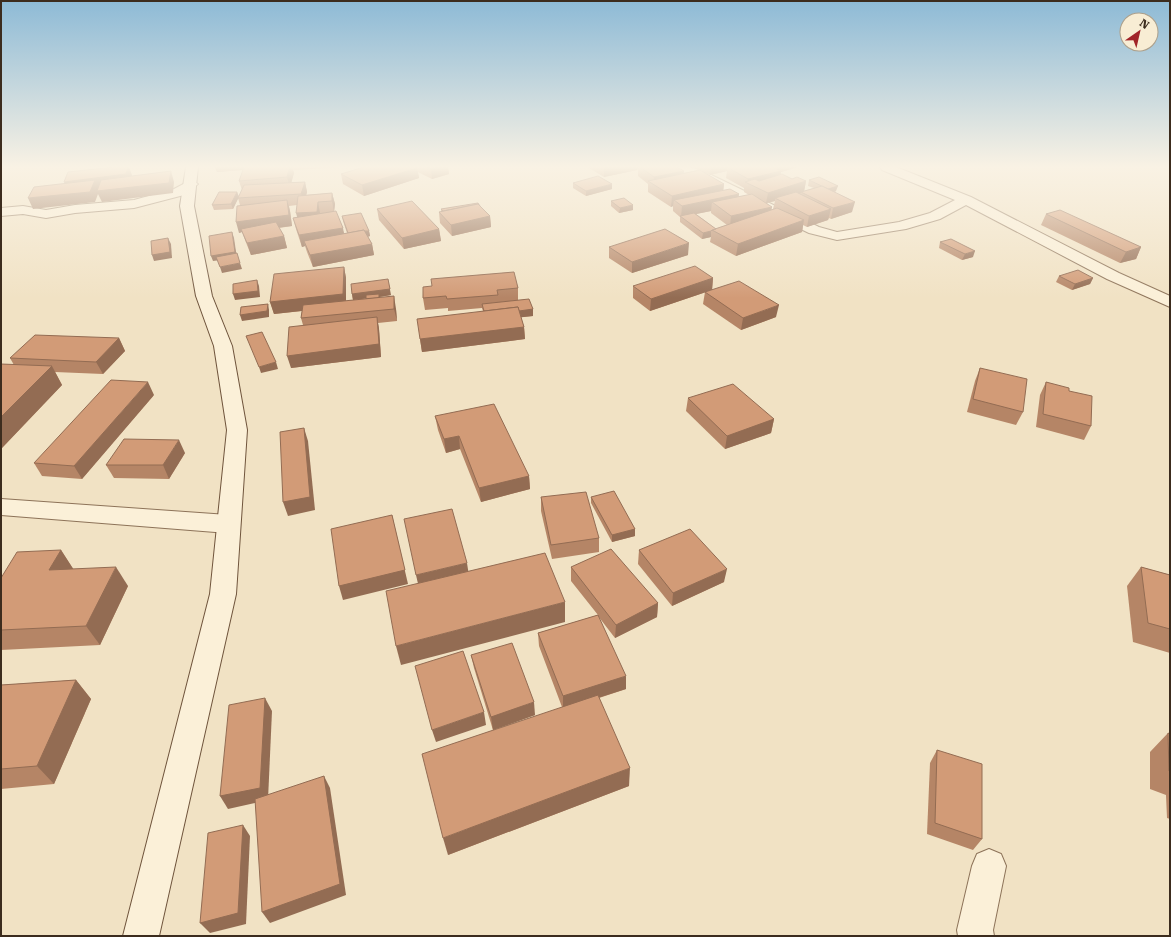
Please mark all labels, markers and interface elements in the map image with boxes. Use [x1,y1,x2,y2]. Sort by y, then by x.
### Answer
north arrow [1119,12,1159,52]
text: N [1137,16,1152,32]

